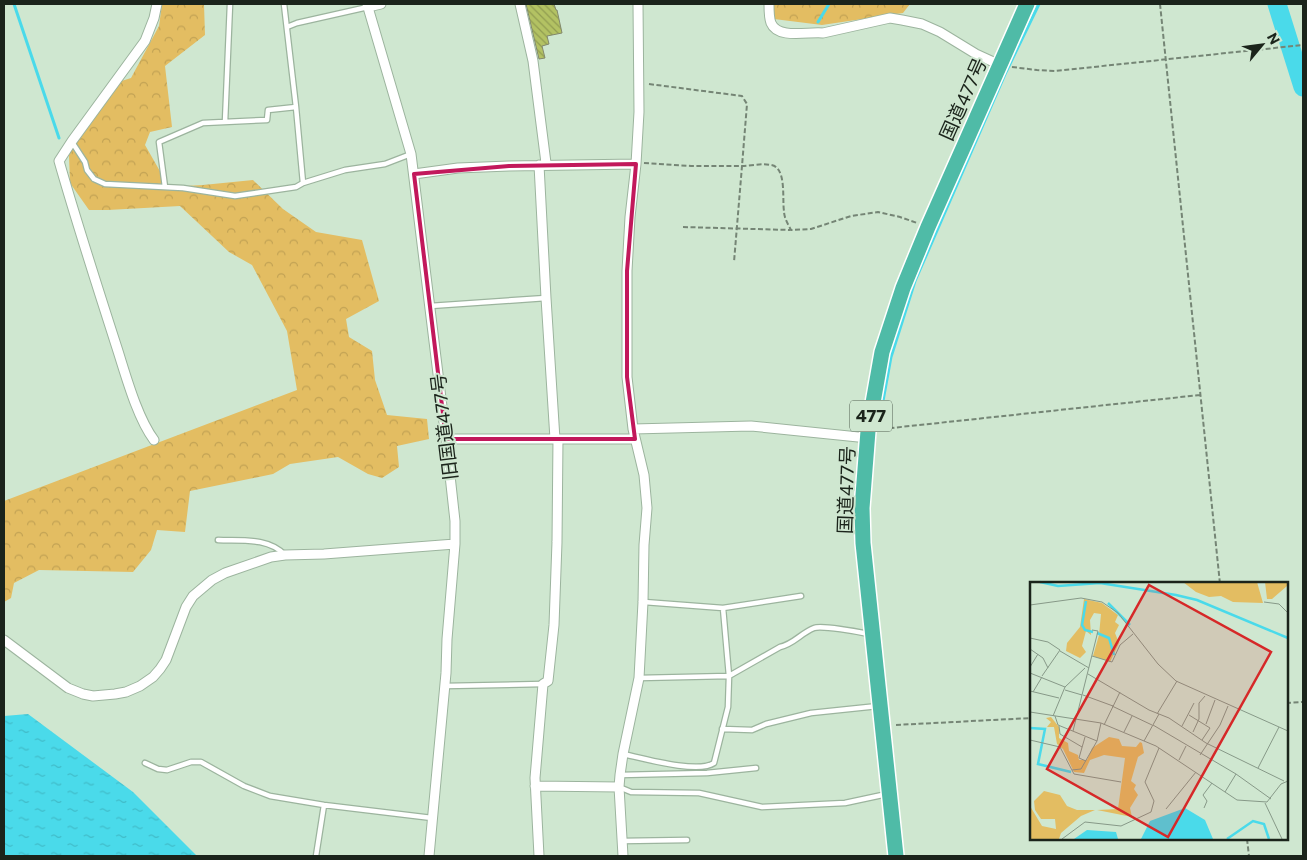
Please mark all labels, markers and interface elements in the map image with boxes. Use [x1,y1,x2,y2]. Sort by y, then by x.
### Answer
north arrow [1237,20,1287,70]
text: N [1264,30,1284,47]
street label: 国道477号 [934,54,991,144]
street label: 旧国道477号 [426,373,461,482]
road number: 477 [850,401,892,432]
street label: 国道477号 [832,446,859,534]
inset map [1030,582,1287,840]

